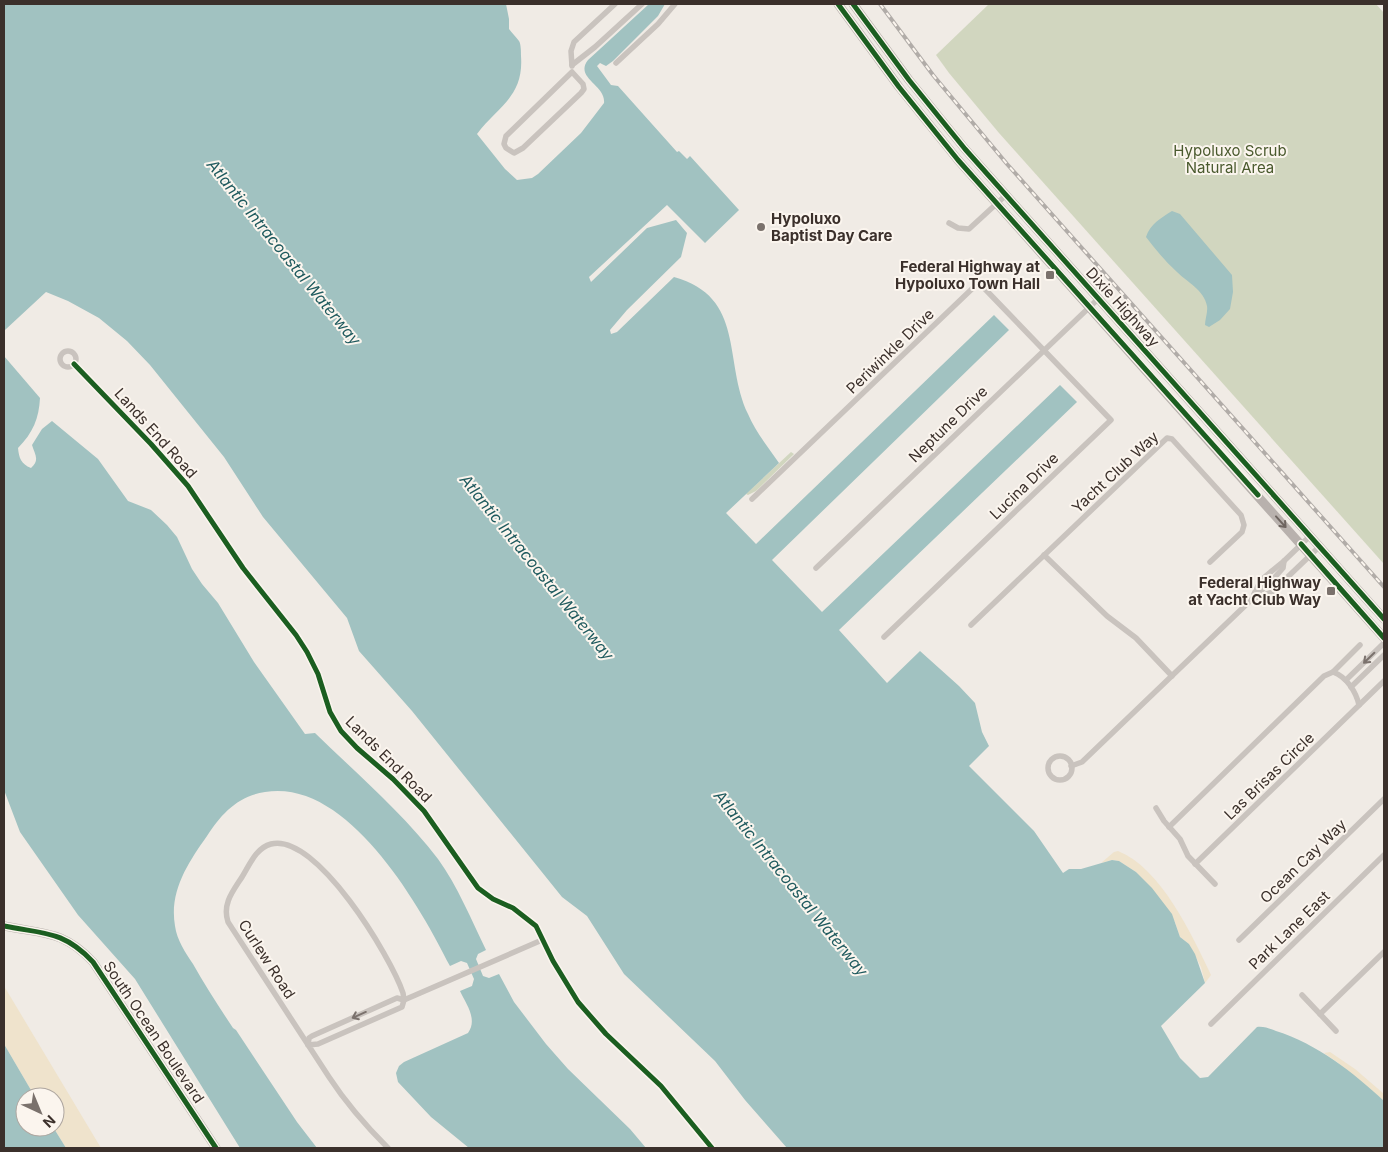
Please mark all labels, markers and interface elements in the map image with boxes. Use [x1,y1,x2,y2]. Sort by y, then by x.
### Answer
park label: Hypoluxo Scrub Natural Area [1173,141,1287,177]
water label: Atlantic Intracoastal Waterway [202,154,366,350]
place label: Hypoluxo Baptist Day Care [771,209,893,245]
marker: Hypoluxo Baptist Day Care [755,221,767,233]
place label: Federal Highway at Hypoluxo Town Hall [895,257,1041,293]
street label: Dixie Highway [1082,263,1164,351]
marker: Federal Highway at Hypoluxo Town Hall [1044,269,1056,281]
street label: Periwinkle Drive [842,304,938,398]
street label: Neptune Drive [905,382,991,466]
street label: Lands End Road [111,384,201,482]
street label: Yacht Club Way [1068,427,1163,517]
street label: Lucina Drive [986,449,1062,523]
water label: Atlantic Intracoastal Waterway [455,469,619,665]
one-way arrow [1276,515,1287,528]
place label: Federal Highway at Yacht Club Way [1188,573,1321,609]
marker: Federal Highway at Yacht Club Way [1325,585,1337,597]
one-way arrow [1363,652,1376,664]
street label: Lands End Road [342,712,436,806]
street label: Las Brisas Circle [1220,728,1318,824]
water label: Atlantic Intracoastal Waterway [709,785,873,981]
street label: Ocean Cay Way [1256,815,1351,907]
street label: Park Lane East [1245,887,1334,973]
street label: Curlew Road [234,916,300,1002]
street label: South Ocean Boulevard [99,957,209,1107]
one-way arrow [352,1011,367,1020]
north arrow [15,1087,65,1137]
text: N [40,1112,59,1132]

